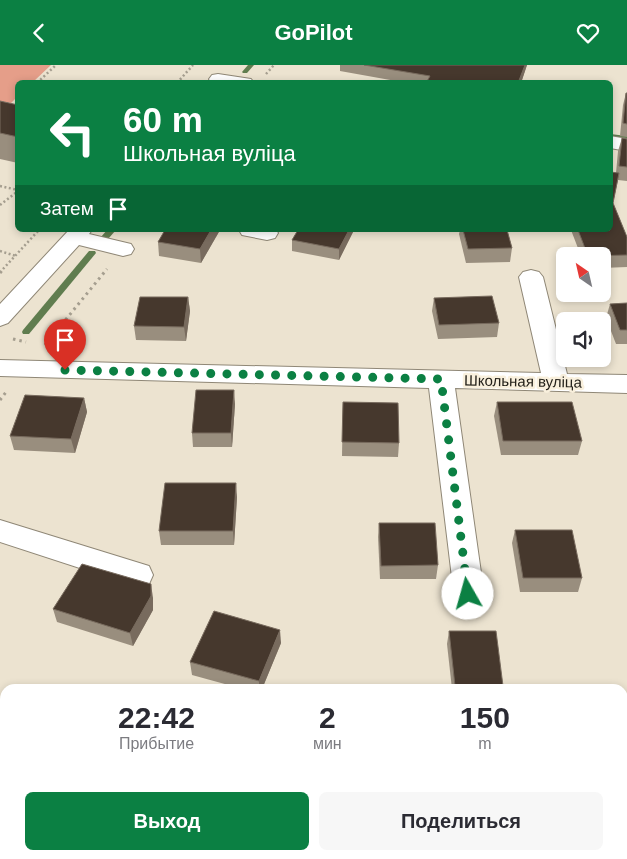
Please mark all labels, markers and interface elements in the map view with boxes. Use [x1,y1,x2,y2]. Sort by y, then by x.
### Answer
icon: back [25,19,53,47]
icon: heart [574,19,602,47]
text: GoPilot [274,20,353,45]
icon: left [40,100,105,165]
text: 60 m [123,100,203,139]
text: Школьная вуліца [123,141,296,166]
icon: arrive [104,195,132,223]
text: Затем [40,198,94,219]
north arrow [556,247,611,303]
map controls [556,247,611,367]
button: sound [556,312,611,367]
pin [44,319,86,370]
icon: arrive [51,326,79,354]
street label: Школьная вуліца [464,371,583,391]
position arrow [441,567,493,619]
text: 22:42 [118,701,195,734]
text: 2 [319,701,336,734]
text: 150 [460,701,510,734]
text: Прибытие [119,735,194,752]
text: мин [313,735,342,752]
text: m [478,735,491,752]
button: Выход [25,792,309,850]
button: Поделиться [319,792,603,850]

